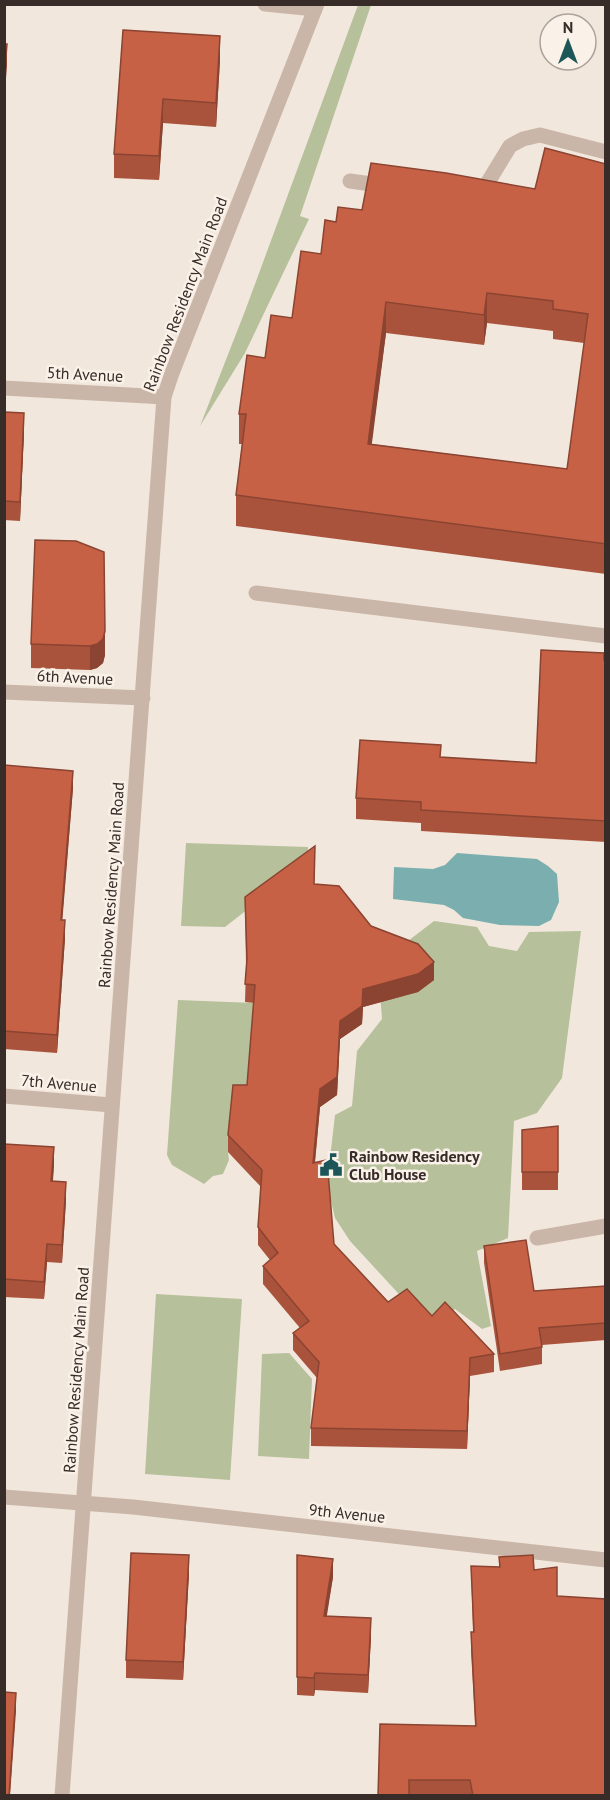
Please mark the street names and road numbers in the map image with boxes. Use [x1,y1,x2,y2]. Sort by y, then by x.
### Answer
street label: Rainbow Residency Main Road [139,194,231,394]
street label: 5th Avenue [46,362,124,386]
street label: 6th Avenue [36,665,114,689]
street label: Rainbow Residency Main Road [94,781,128,989]
street label: 7th Avenue [20,1070,98,1096]
street label: Rainbow Residency Main Road [59,1266,93,1474]
street label: 9th Avenue [308,1499,386,1527]

